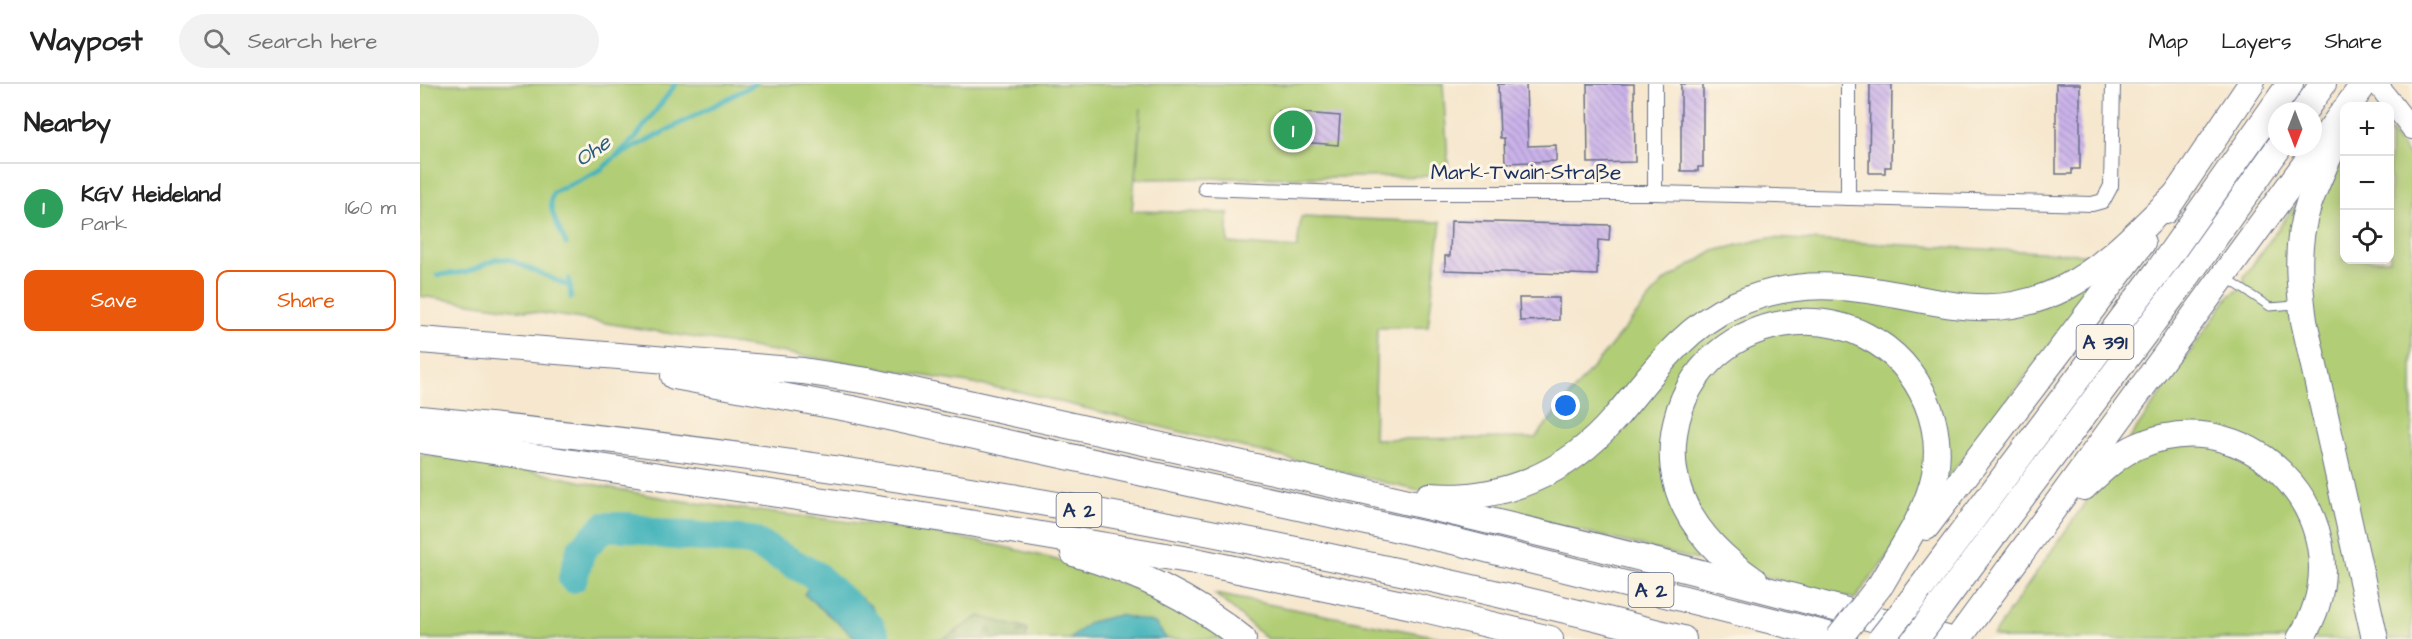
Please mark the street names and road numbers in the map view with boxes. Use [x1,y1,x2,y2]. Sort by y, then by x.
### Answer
street label: Mark-Twain-Straße [1431,158,1621,187]
road number: A 391 [2076,325,2134,359]
road number: A 2 [1056,493,1102,527]
road number: A 2 [1628,573,1674,607]

